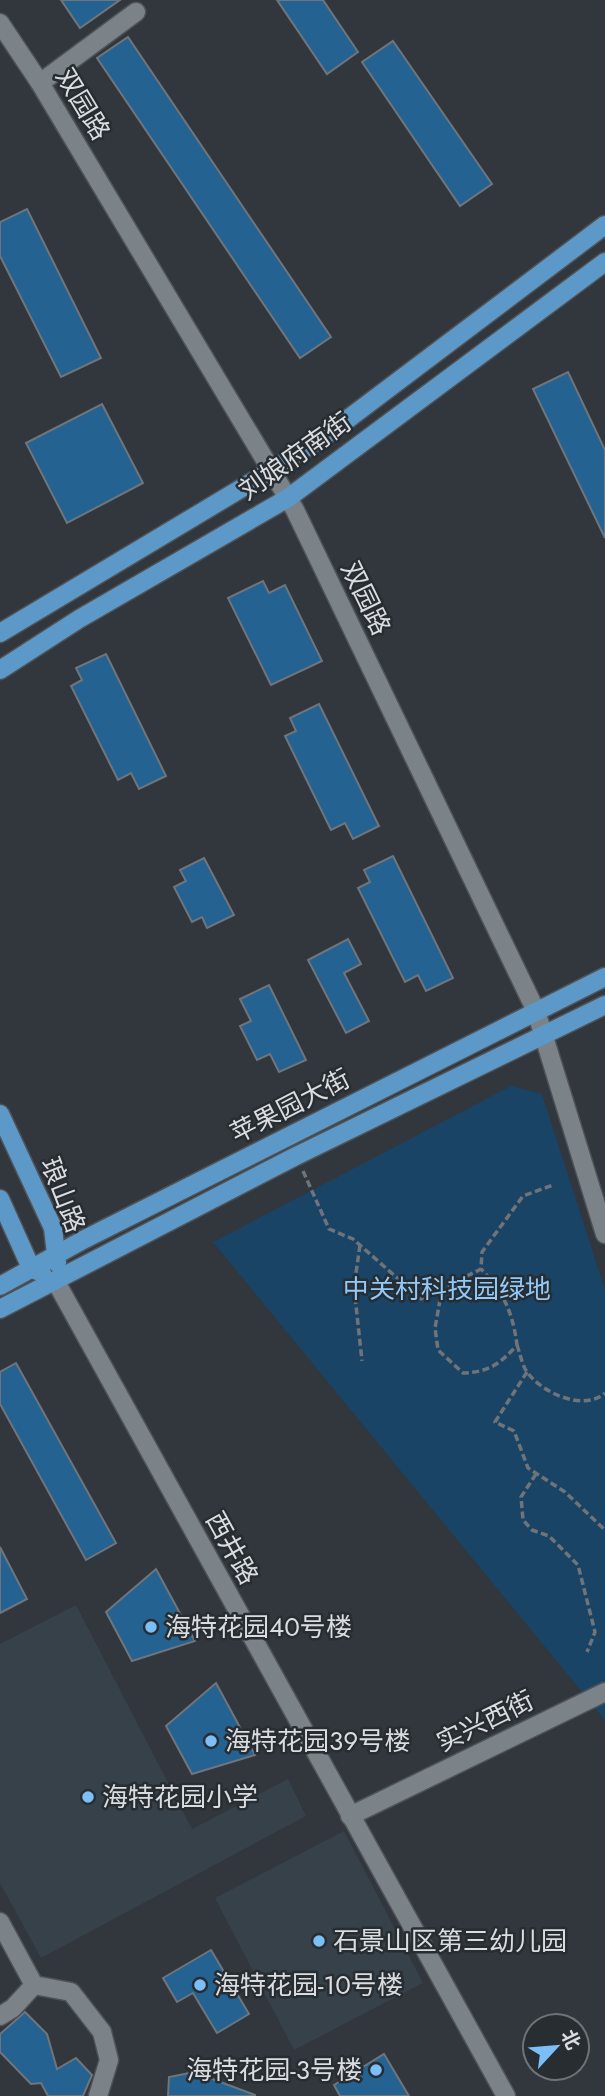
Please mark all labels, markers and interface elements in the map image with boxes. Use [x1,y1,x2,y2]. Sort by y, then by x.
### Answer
street label: 双园路 [47,61,119,147]
street label: 刘娘府南街 [231,403,359,509]
street label: 双园路 [332,555,400,641]
street label: 苹果园大街 [223,1060,357,1152]
street label: 琅山路 [31,1152,95,1238]
park label: 中关村科技园绿地 [343,1270,551,1308]
street label: 西井路 [196,1505,268,1591]
place label: 海特花园40号楼 [165,1608,352,1646]
marker: 海特花园40号楼 [143,1619,159,1635]
street label: 实兴西街 [430,1681,540,1761]
place label: 海特花园39号楼 [225,1722,410,1760]
marker: 海特花园39号楼 [203,1733,219,1749]
place label: 海特花园小学 [102,1778,258,1816]
marker: 海特花园小学 [80,1789,96,1805]
place label: 石景山区第三幼儿园 [333,1922,567,1960]
marker: 石景山区第三幼儿园 [311,1933,327,1949]
place label: 海特花园-10号楼 [214,1966,403,2004]
marker: 海特花园-10号楼 [192,1977,208,1993]
north arrow [521,2012,591,2082]
text: 北 [555,2025,587,2054]
place label: 海特花园-3号楼 [186,2051,362,2089]
marker: 海特花园-3号楼 [368,2062,384,2078]

